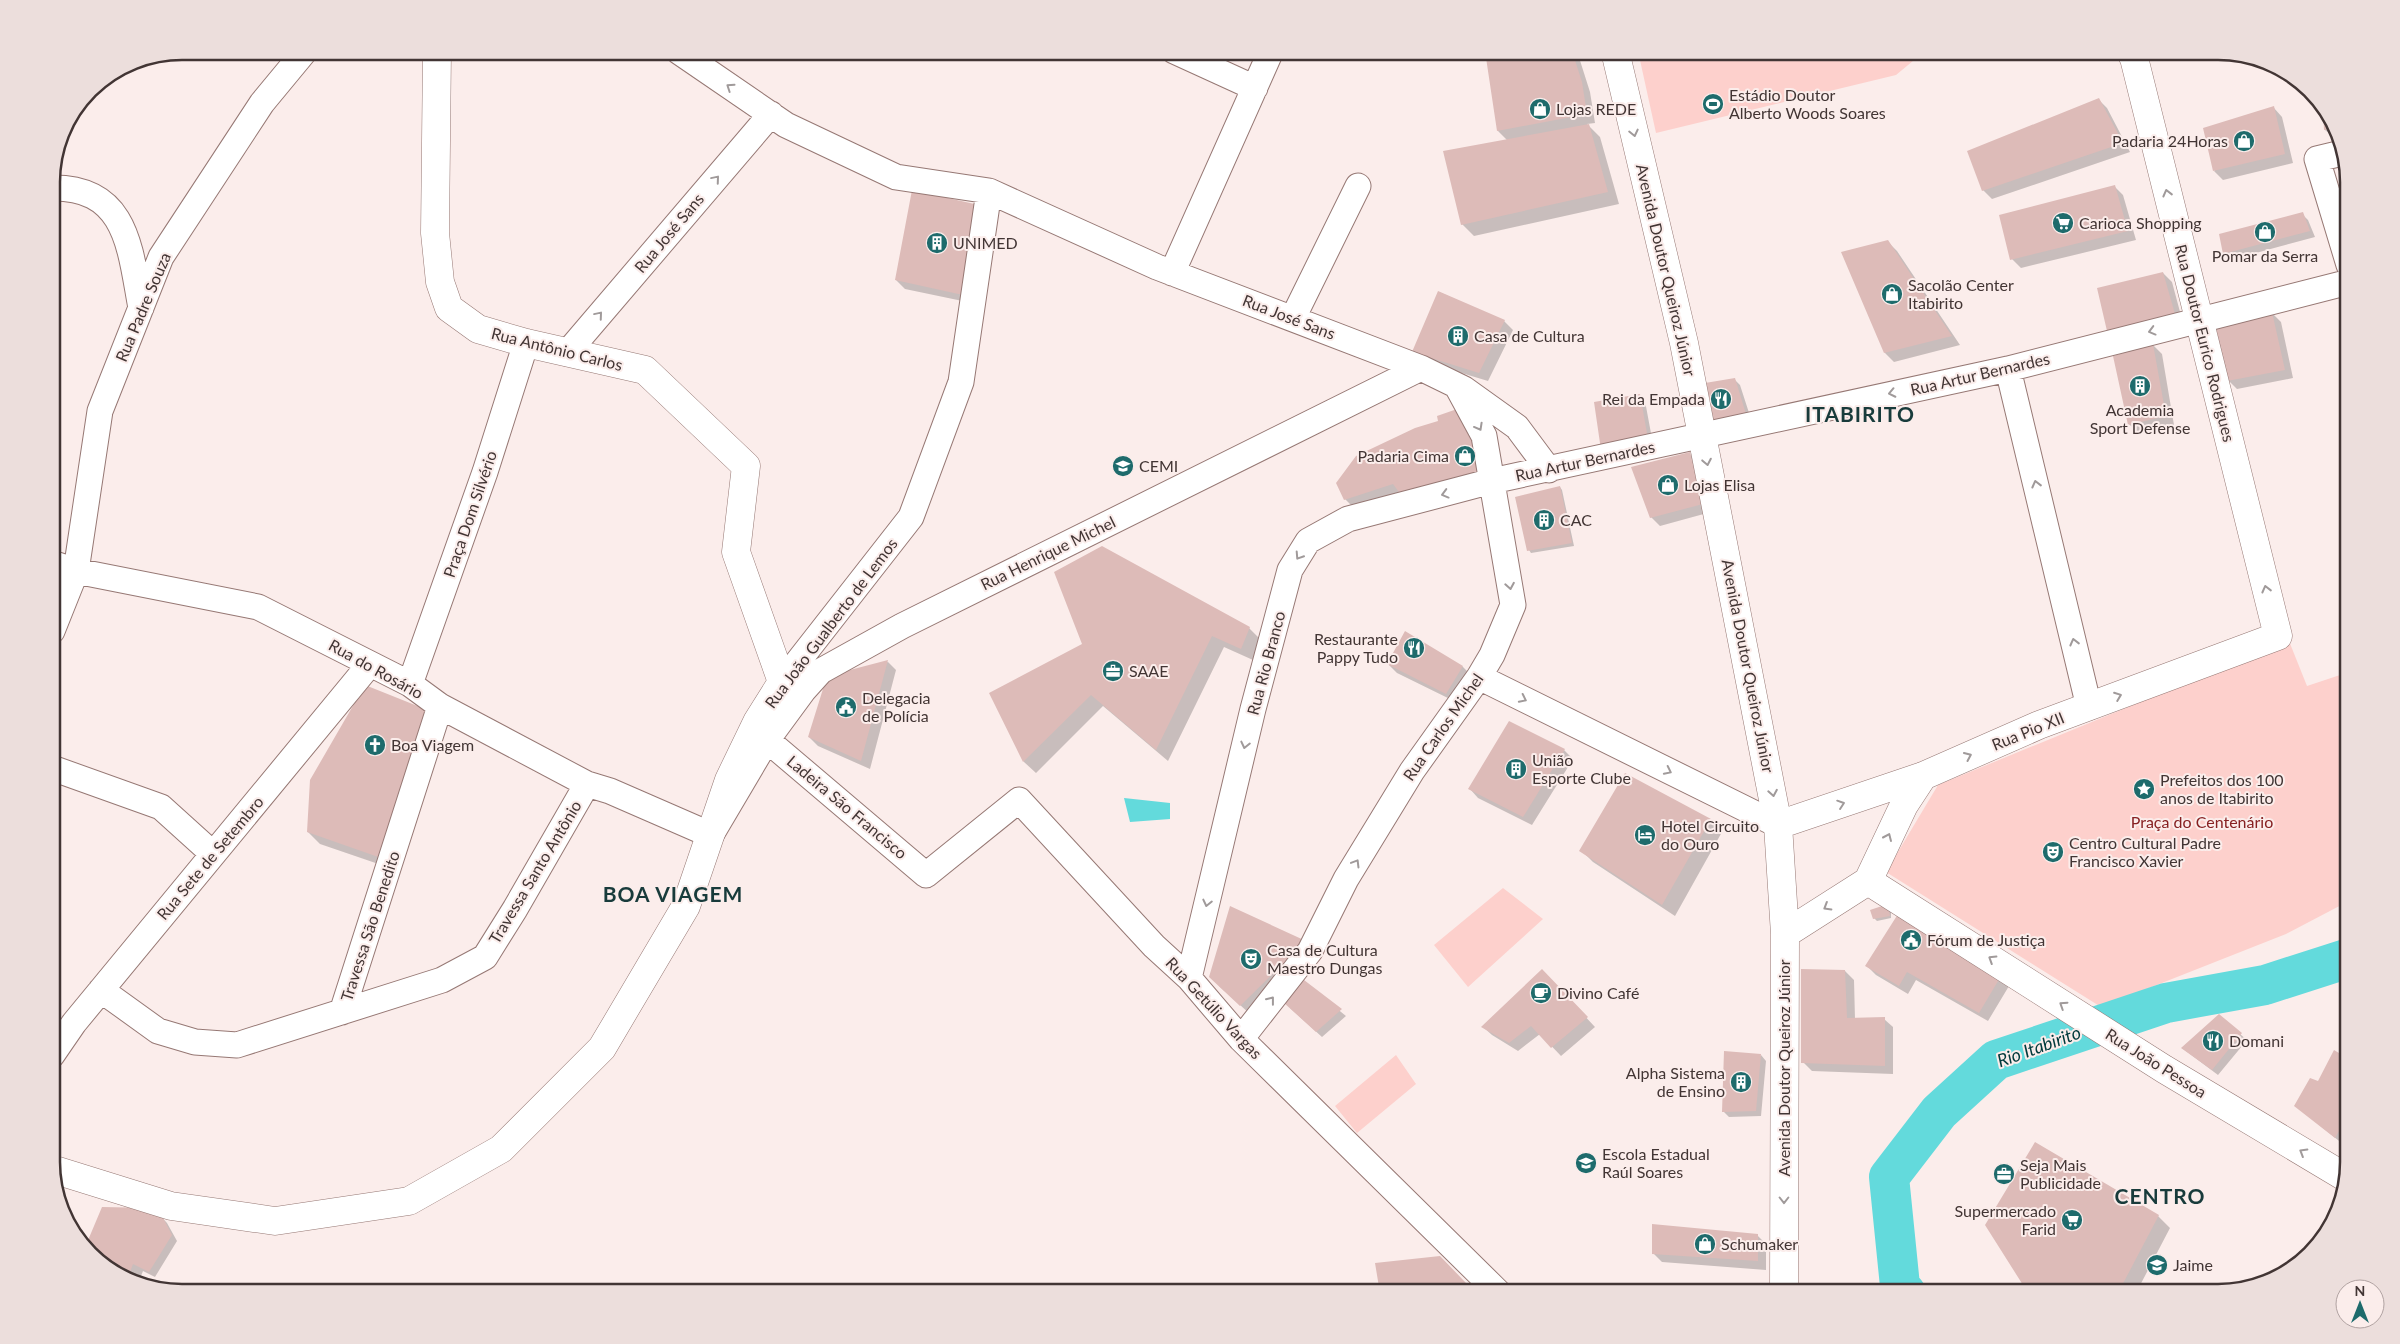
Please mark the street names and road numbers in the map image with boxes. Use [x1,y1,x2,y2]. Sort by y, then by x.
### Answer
street label: Avenida Doutor Queiroz Júnior [1633,162,1700,378]
street label: Rua José Sans [630,189,707,276]
street label: Rua Doutor Eurico Rodrigues [2172,242,2239,444]
street label: Rua Padre Souza [111,249,174,364]
street label: Rua José Sans [1240,290,1338,343]
street label: Rua Antônio Carlos [489,323,625,374]
street label: Rua Artur Bernardes [1908,348,2051,399]
street label: Rua Artur Bernardes [1513,436,1656,485]
street label: Praça Dom Silvério [439,448,500,580]
street label: Rua Henrique Michel [977,512,1118,593]
street label: Rua João Gualberto de Lemos [760,534,901,711]
street label: Avenida Doutor Queiroz Júnior [1718,558,1779,774]
street label: Rua Rio Branco [1243,609,1289,717]
street label: Rua do Rosário [326,635,427,702]
street label: Rua Carlos Michel [1399,670,1487,784]
street label: Rua Pio XII [1989,707,2067,754]
street label: Ladeira São Francisco [783,751,911,862]
street label: Rua Sete de Setembro [152,792,267,923]
street label: Travessa Santo Antônio [484,797,585,947]
street label: Travessa São Benedito [336,848,403,1003]
street label: Rua Getúlio Vargas [1162,953,1266,1062]
street label: Avenida Doutor Queiroz Júnior [1774,959,1793,1177]
street label: Rua João Pessoa [2102,1024,2210,1101]

